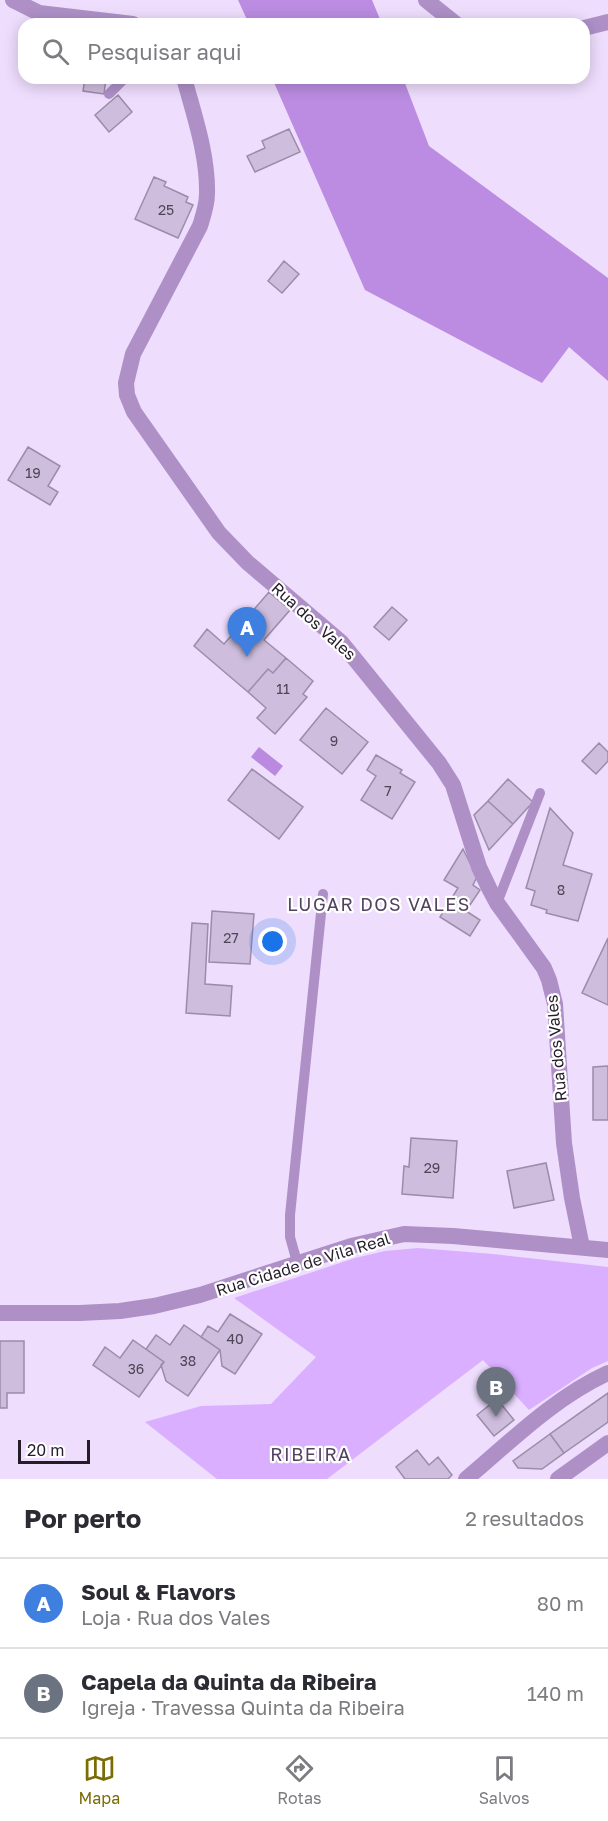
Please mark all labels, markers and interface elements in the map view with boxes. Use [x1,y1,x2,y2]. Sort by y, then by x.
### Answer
search box [18,18,590,84]
icon: search [39,35,72,68]
text: Pesquisar aqui [87,38,242,65]
house number: 25 [158,201,174,218]
house number: 19 [25,464,41,481]
street label: Rua dos Vales [268,578,360,664]
pin: A [228,608,266,657]
house number: 11 [276,680,290,697]
house number: 9 [330,732,338,749]
house number: 7 [384,782,392,799]
house number: 8 [557,881,565,898]
district label: LUGAR DOS VALES [287,893,471,915]
your location [258,927,287,956]
house number: 27 [223,929,239,946]
street label: Rua dos Vales [541,994,571,1102]
house number: 29 [424,1159,440,1176]
street label: Rua Cidade de Vila Real [214,1228,392,1300]
house number: 40 [226,1330,244,1347]
house number: 38 [180,1352,196,1369]
house number: 36 [128,1360,144,1377]
pin: B [476,1368,516,1417]
scale bar [18,1437,90,1464]
text: 20 m [27,1440,64,1460]
district label: RIBEIRA [270,1443,352,1465]
text: Por perto [24,1503,141,1534]
text: 2 resultados [465,1506,584,1530]
text: Soul & Flavors [81,1578,236,1605]
text: A [36,1591,51,1615]
text: 80 m [537,1591,584,1615]
text: Loja · Rua dos Vales [81,1605,270,1629]
text: Capela da Quinta da Ribeira [81,1668,376,1695]
text: B [36,1681,51,1705]
text: 140 m [527,1681,584,1705]
text: Igreja · Travessa Quinta da Ribeira [81,1695,405,1719]
tab: Mapa [79,1752,120,1808]
tab: Rotas [277,1752,322,1808]
tab: Salvos [479,1752,529,1808]

